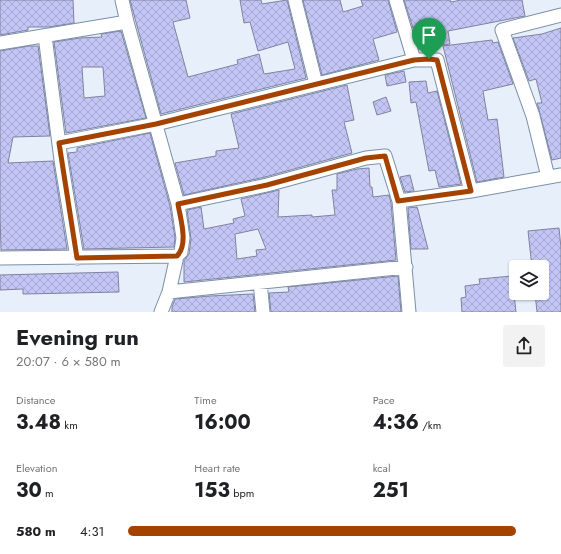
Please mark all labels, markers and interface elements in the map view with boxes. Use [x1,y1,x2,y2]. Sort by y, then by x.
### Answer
pin [412,18,446,59]
icon: arrive [418,24,440,46]
map controls [509,260,549,300]
button: layers [509,260,549,300]
text: Evening run [16,321,139,353]
button: share [503,325,545,367]
text: 20:07 · 6 × 580 m [16,352,121,371]
text: Distance [16,392,55,408]
text: Time [194,392,217,408]
text: Pace [373,392,395,408]
text: 3.48 [16,408,61,437]
text: 16:00 [194,408,251,437]
text: 4:36 [373,408,419,437]
text: km [61,417,78,433]
text: /km [419,417,441,433]
text: Elevation [16,460,58,476]
text: Heart rate [194,460,240,476]
text: kcal [373,460,390,476]
text: 30 [16,476,42,505]
text: 153 [194,476,230,505]
text: 251 [373,476,409,505]
text: m [42,485,54,501]
text: bpm [230,485,254,501]
text: 580 m [16,522,56,541]
text: 4:31 [80,522,104,541]

